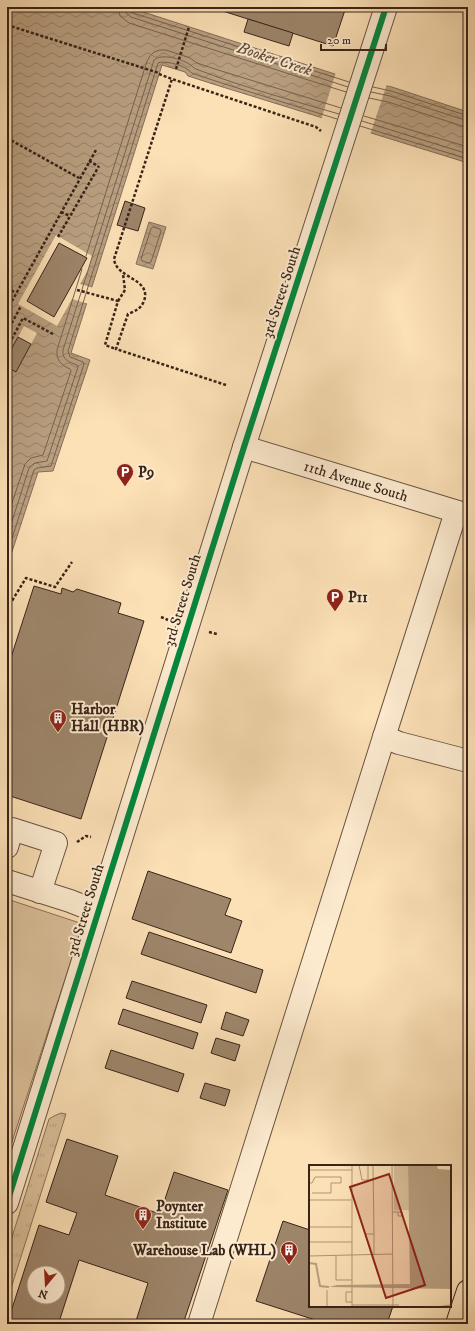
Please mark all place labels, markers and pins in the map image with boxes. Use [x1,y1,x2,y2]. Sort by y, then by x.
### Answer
parking icon: P9 [115,462,135,487]
place label: P9 [138,463,154,482]
parking icon: P11 [325,587,345,612]
place label: P11 [348,588,368,607]
place label: Harbor Hall (HBR) [71,700,144,736]
building icon: Harbor Hall (HBR) [48,708,68,733]
place label: Poynter Institute [156,1197,207,1233]
building icon: Poynter Institute [133,1205,153,1230]
building icon: Warehouse Lab (WHL) [279,1240,299,1265]
place label: Warehouse Lab (WHL) [132,1241,276,1260]

